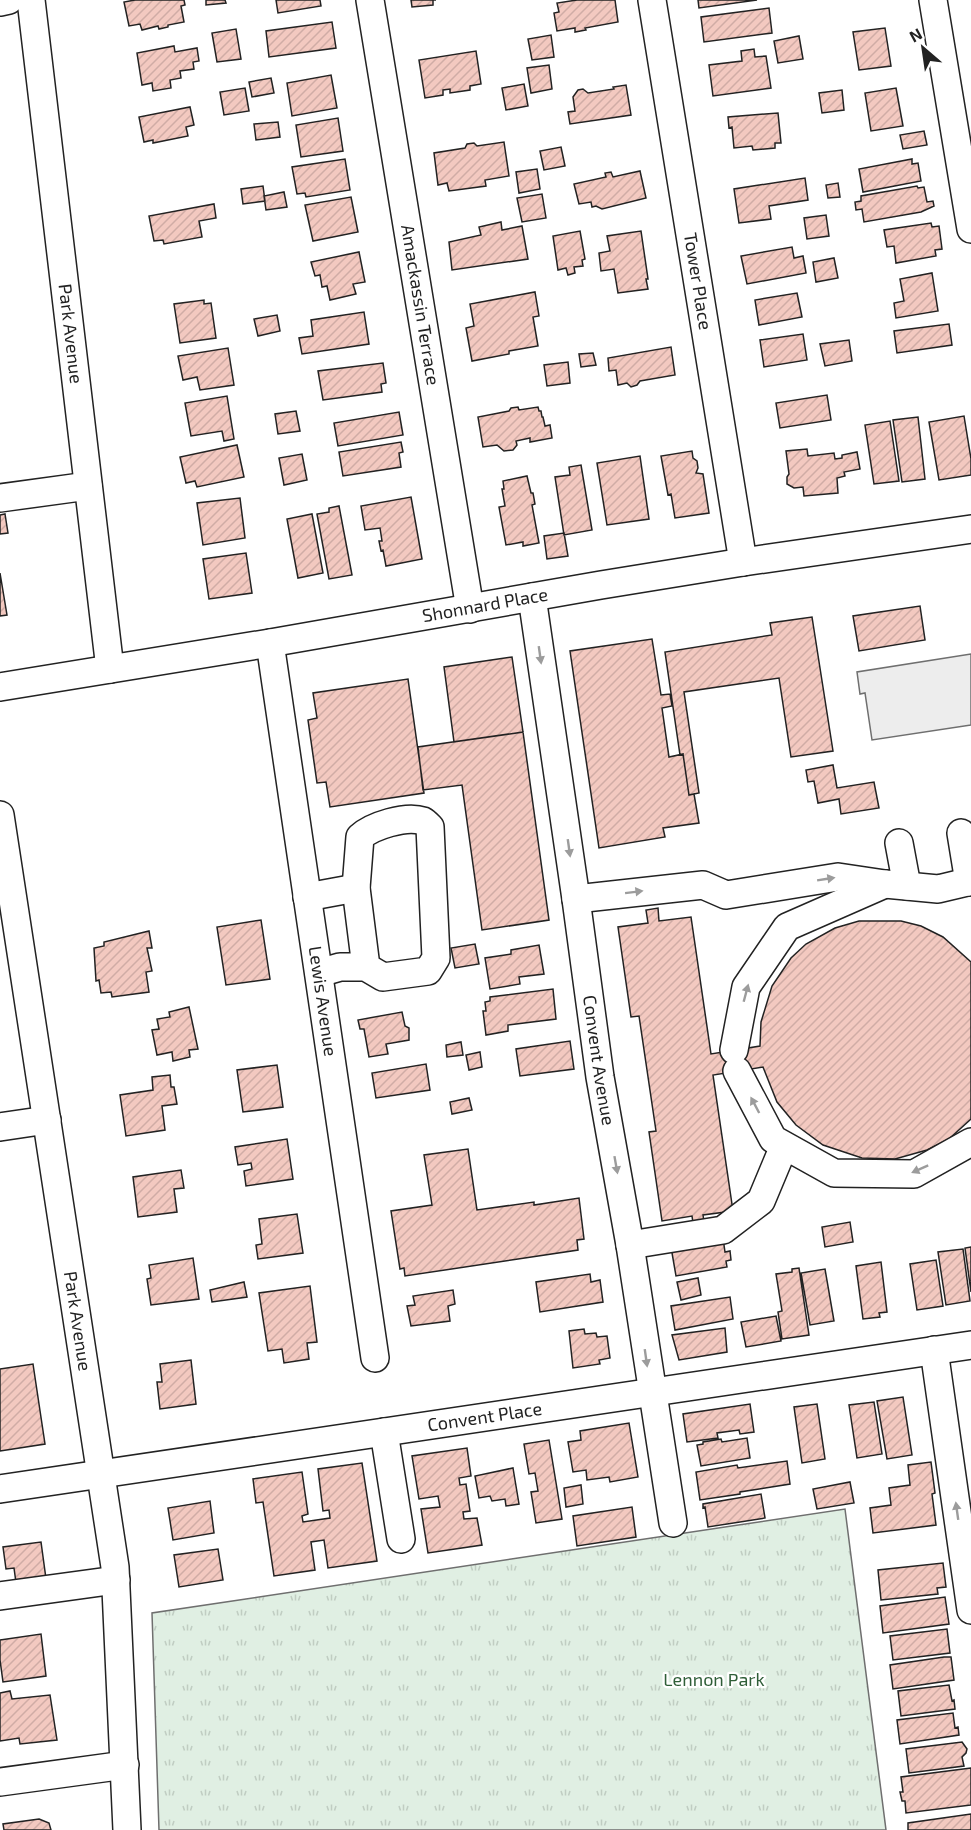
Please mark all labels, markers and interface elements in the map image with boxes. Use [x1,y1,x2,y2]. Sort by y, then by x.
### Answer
north arrow [893,18,953,78]
text: N [906,23,925,46]
street label: Amackassin Terrace [397,223,445,387]
street label: Tower Place [680,231,717,331]
street label: Park Avenue [55,282,88,385]
street label: Shonnard Place [420,582,550,626]
one-way arrow [536,646,545,665]
one-way arrow [564,839,573,858]
one-way arrow [816,875,835,884]
one-way arrow [625,887,644,897]
street label: Lewis Avenue [305,944,343,1058]
one-way arrow [742,984,751,1002]
street label: Convent Avenue [579,994,620,1127]
one-way arrow [750,1096,760,1113]
one-way arrow [612,1156,621,1175]
one-way arrow [911,1165,928,1174]
street label: Park Avenue [60,1270,97,1372]
one-way arrow [642,1349,651,1368]
street label: Convent Place [426,1397,543,1435]
one-way arrow [952,1501,961,1520]
park label: Lennon Park [663,1668,765,1690]

